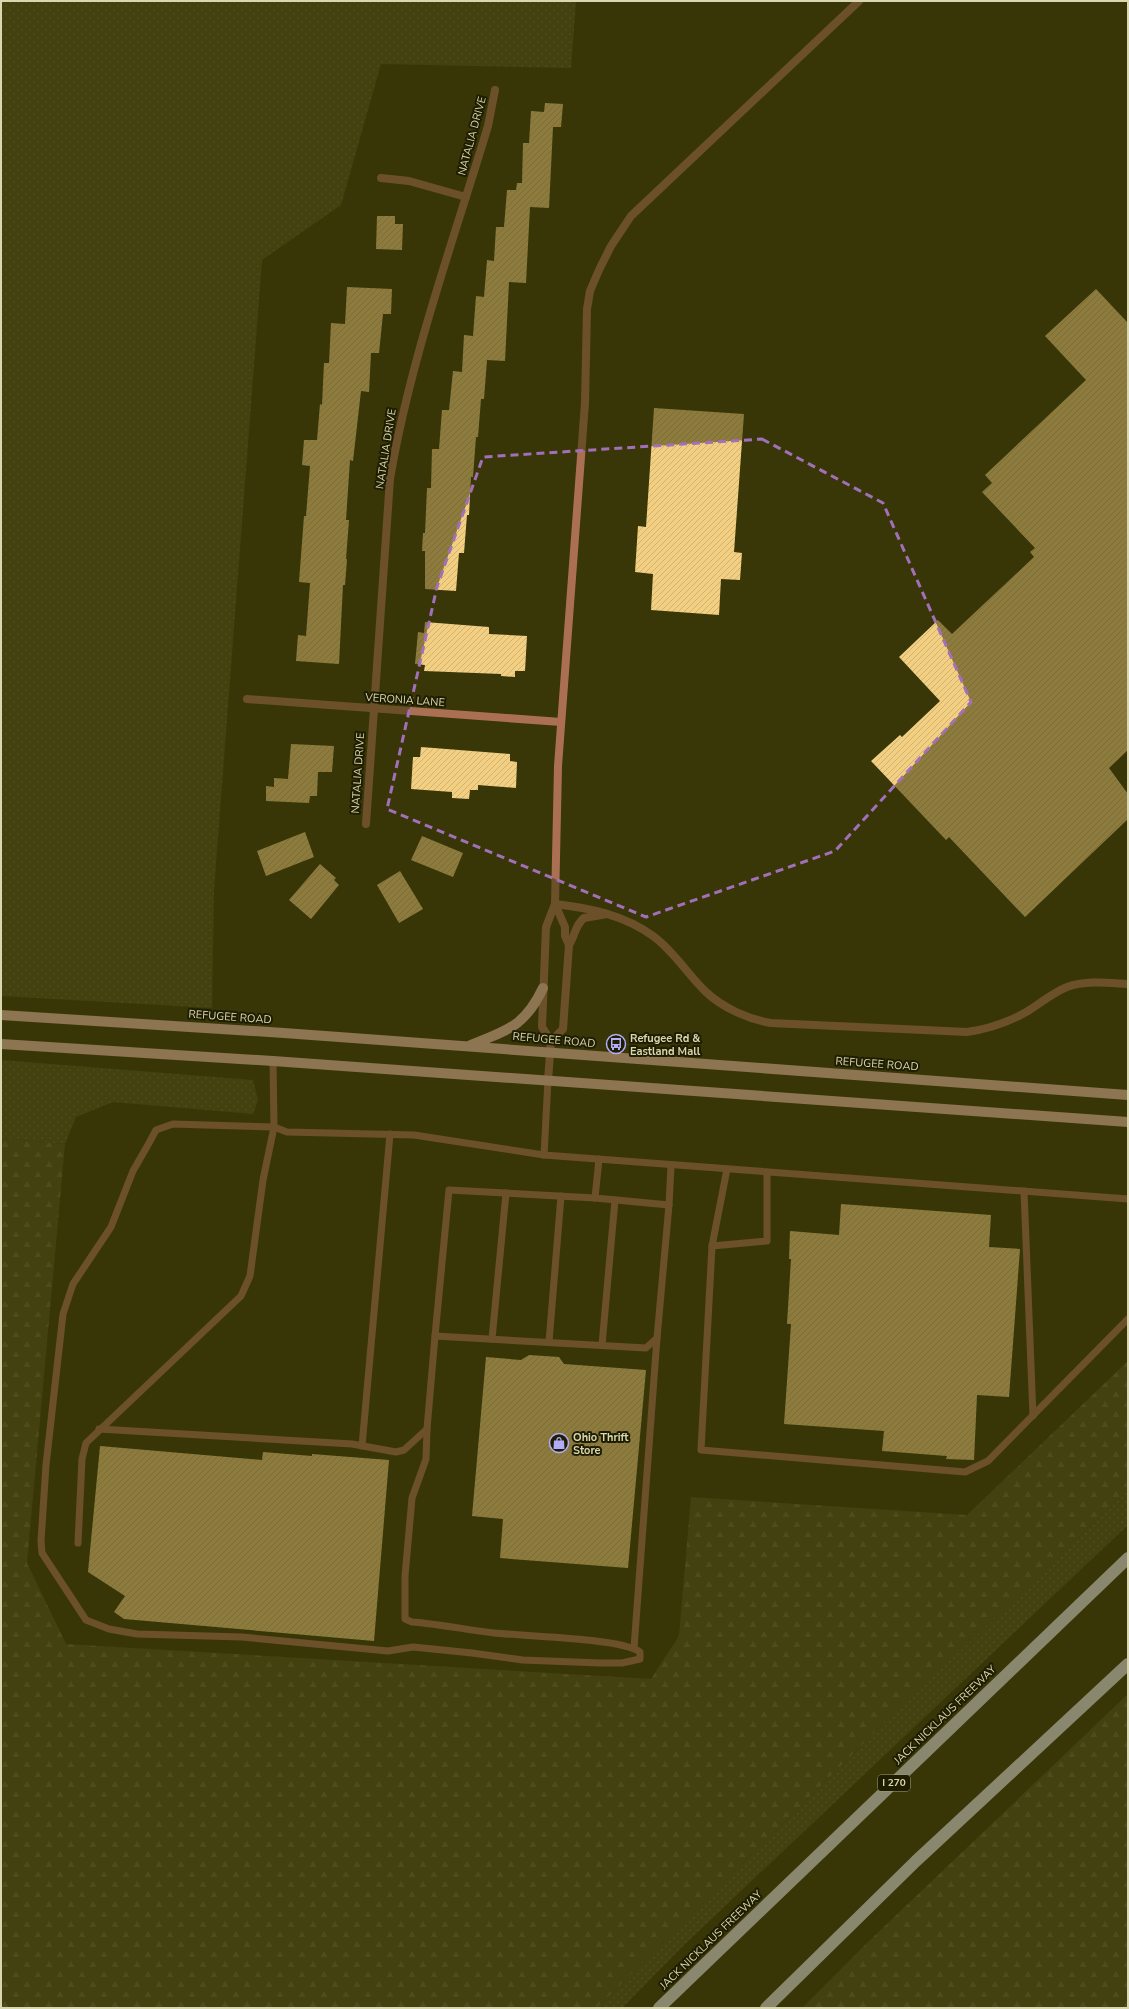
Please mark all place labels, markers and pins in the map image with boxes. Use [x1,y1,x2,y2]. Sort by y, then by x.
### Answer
place label: Refugee Rd & Eastland Mall [630,1031,701,1059]
bus stop icon: Refugee Rd & Eastland Mall [605,1033,627,1055]
place label: Ohio Thrift Store [573,1430,629,1458]
shop icon: Ohio Thrift Store [548,1432,570,1454]

